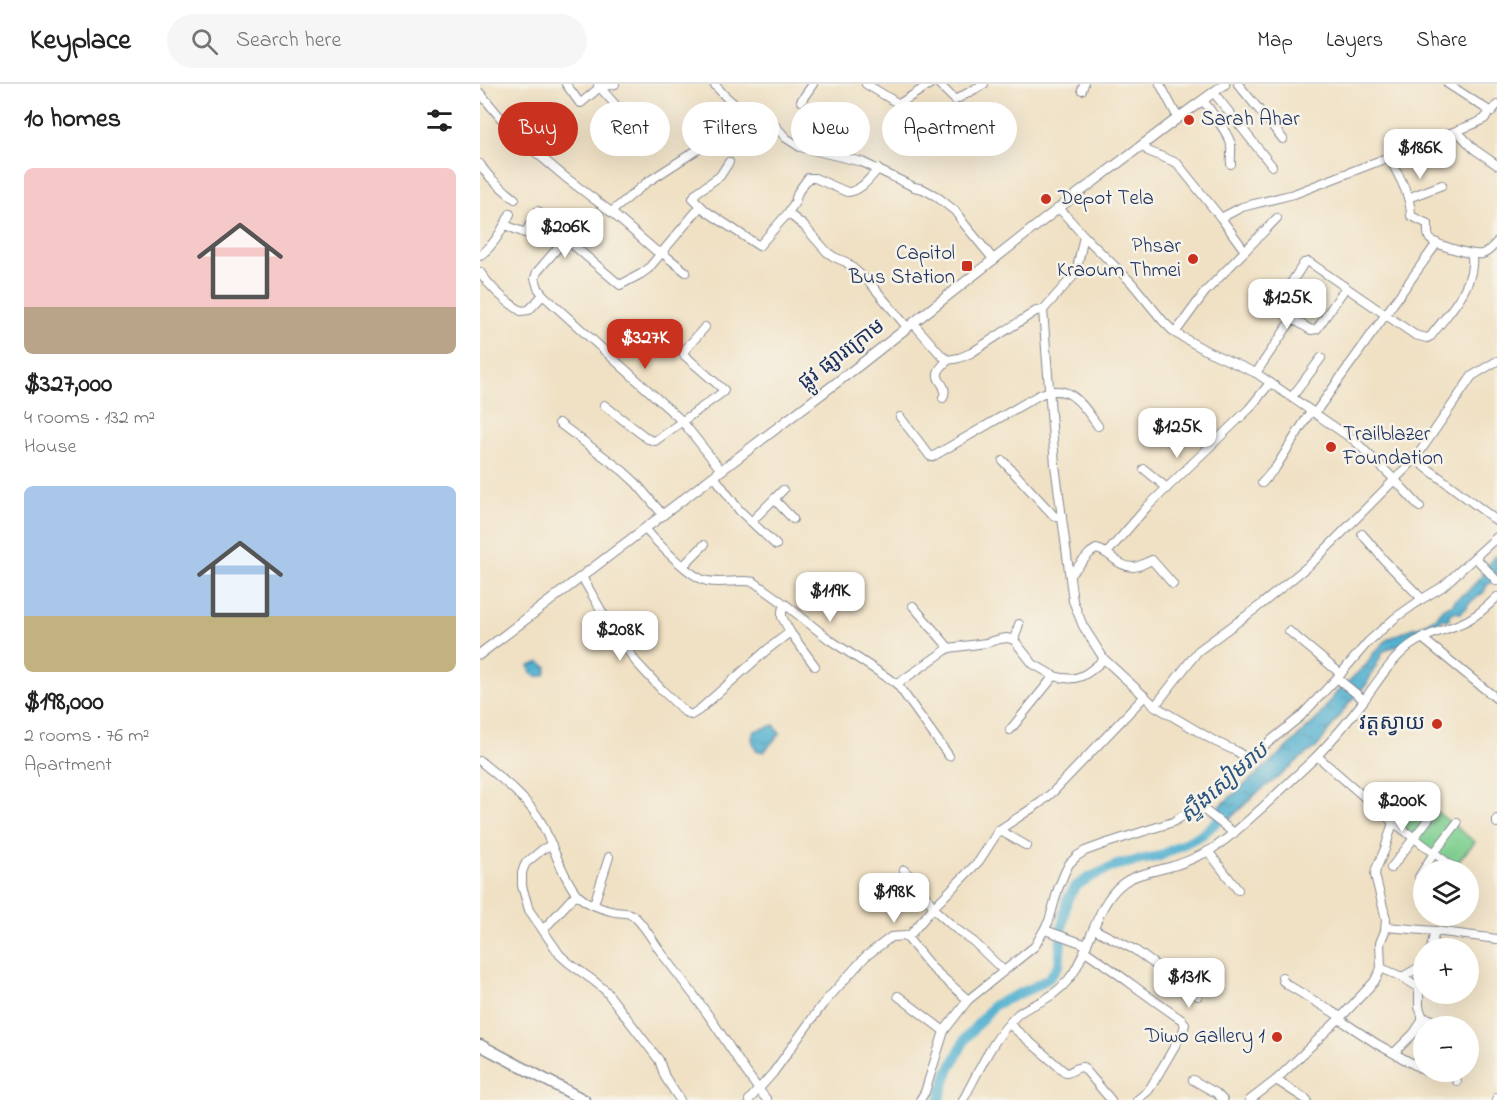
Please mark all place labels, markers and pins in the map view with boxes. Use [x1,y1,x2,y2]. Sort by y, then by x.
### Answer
place label: Sarah Ahar [1201,105,1300,135]
marker: Sarah Ahar [1182,113,1196,127]
pin: $186K [1378,129,1462,180]
place label: Depot Tela [1057,184,1154,214]
marker: Depot Tela [1039,192,1053,206]
pin: $206K [523,208,607,259]
place label: Phsar Kraoum Thmei [1057,232,1181,286]
place label: Capitol Bus Station [848,239,955,293]
marker: Phsar Kraoum Thmei [1186,252,1200,266]
marker: Capitol Bus Station [960,259,974,273]
pin: $125K [1245,279,1329,330]
pin: $327K [603,319,687,370]
pin: $125K [1135,408,1219,459]
place label: Trailblazer Foundation [1342,420,1443,474]
marker: Trailblazer Foundation [1324,440,1338,454]
pin: $119K [788,572,872,623]
pin: $208K [578,611,662,662]
place label: វត្តស្វាយ [1359,709,1425,739]
marker: វត្តស្វាយ [1430,717,1444,731]
pin: $200K [1360,782,1444,833]
pin: $198K [852,873,936,924]
pin: $131K [1147,958,1231,1009]
place label: Diwo Gallery 1 [1144,1022,1265,1054]
marker: Diwo Gallery 1 [1270,1030,1284,1044]

